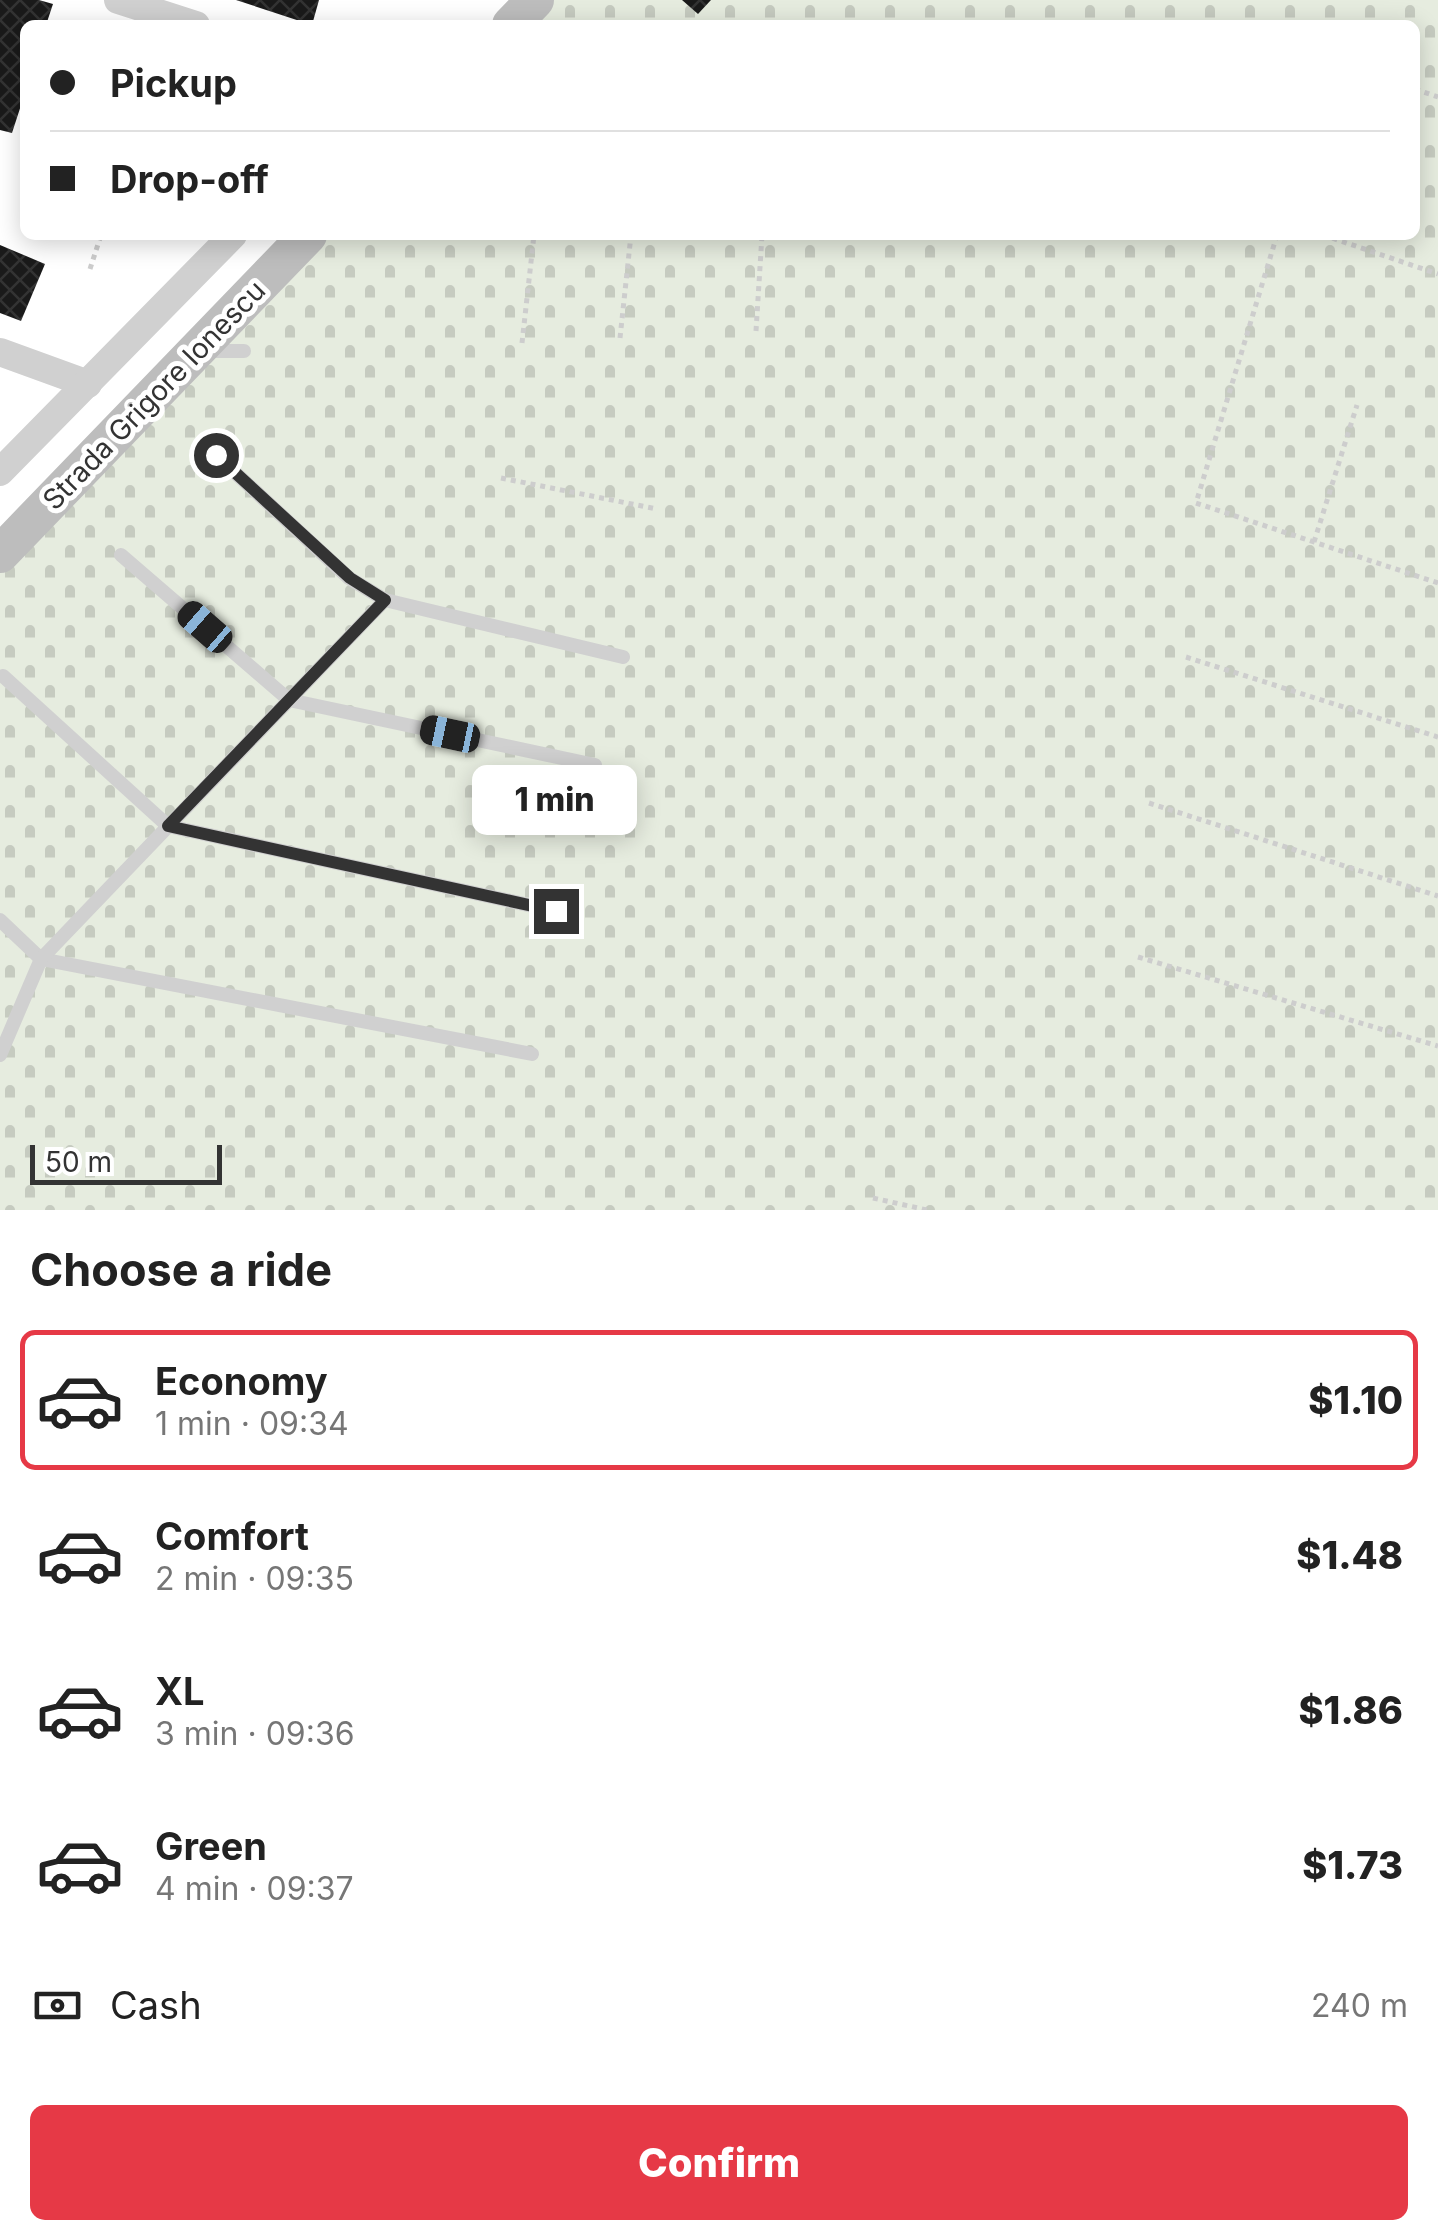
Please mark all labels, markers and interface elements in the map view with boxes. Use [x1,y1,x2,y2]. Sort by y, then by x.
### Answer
text: Pickup [110,60,237,106]
text: Drop-off [110,156,269,202]
street label: Strada Grigore Ionescu [36,273,272,517]
route start [194,433,239,478]
car [173,596,237,658]
car [418,713,482,755]
callout: 1 min [474,766,638,836]
text: 1 min [514,780,595,819]
route end [534,889,579,934]
scale bar [30,1140,222,1184]
text: 50 m [45,1145,112,1179]
text: Choose a ride [30,1242,332,1297]
icon: car [35,1355,125,1445]
text: Economy [155,1358,328,1404]
text: $1.10 [1308,1377,1403,1423]
text: 1 min · 09:34 [155,1404,349,1443]
icon: car [35,1510,125,1600]
text: Comfort [155,1513,309,1559]
text: $1.48 [1296,1532,1403,1578]
text: 2 min · 09:35 [155,1559,354,1598]
icon: car [35,1665,125,1755]
text: XL [155,1668,205,1714]
text: $1.86 [1299,1687,1403,1733]
text: 3 min · 09:36 [155,1714,355,1753]
icon: car [35,1820,125,1910]
text: Green [155,1823,267,1869]
text: $1.73 [1302,1842,1403,1888]
text: 4 min · 09:37 [155,1869,354,1908]
icon: cash [30,1978,85,2033]
text: Cash [110,1982,202,2028]
text: 240 m [1311,1986,1408,2025]
button: Confirm [30,2105,1408,2220]

